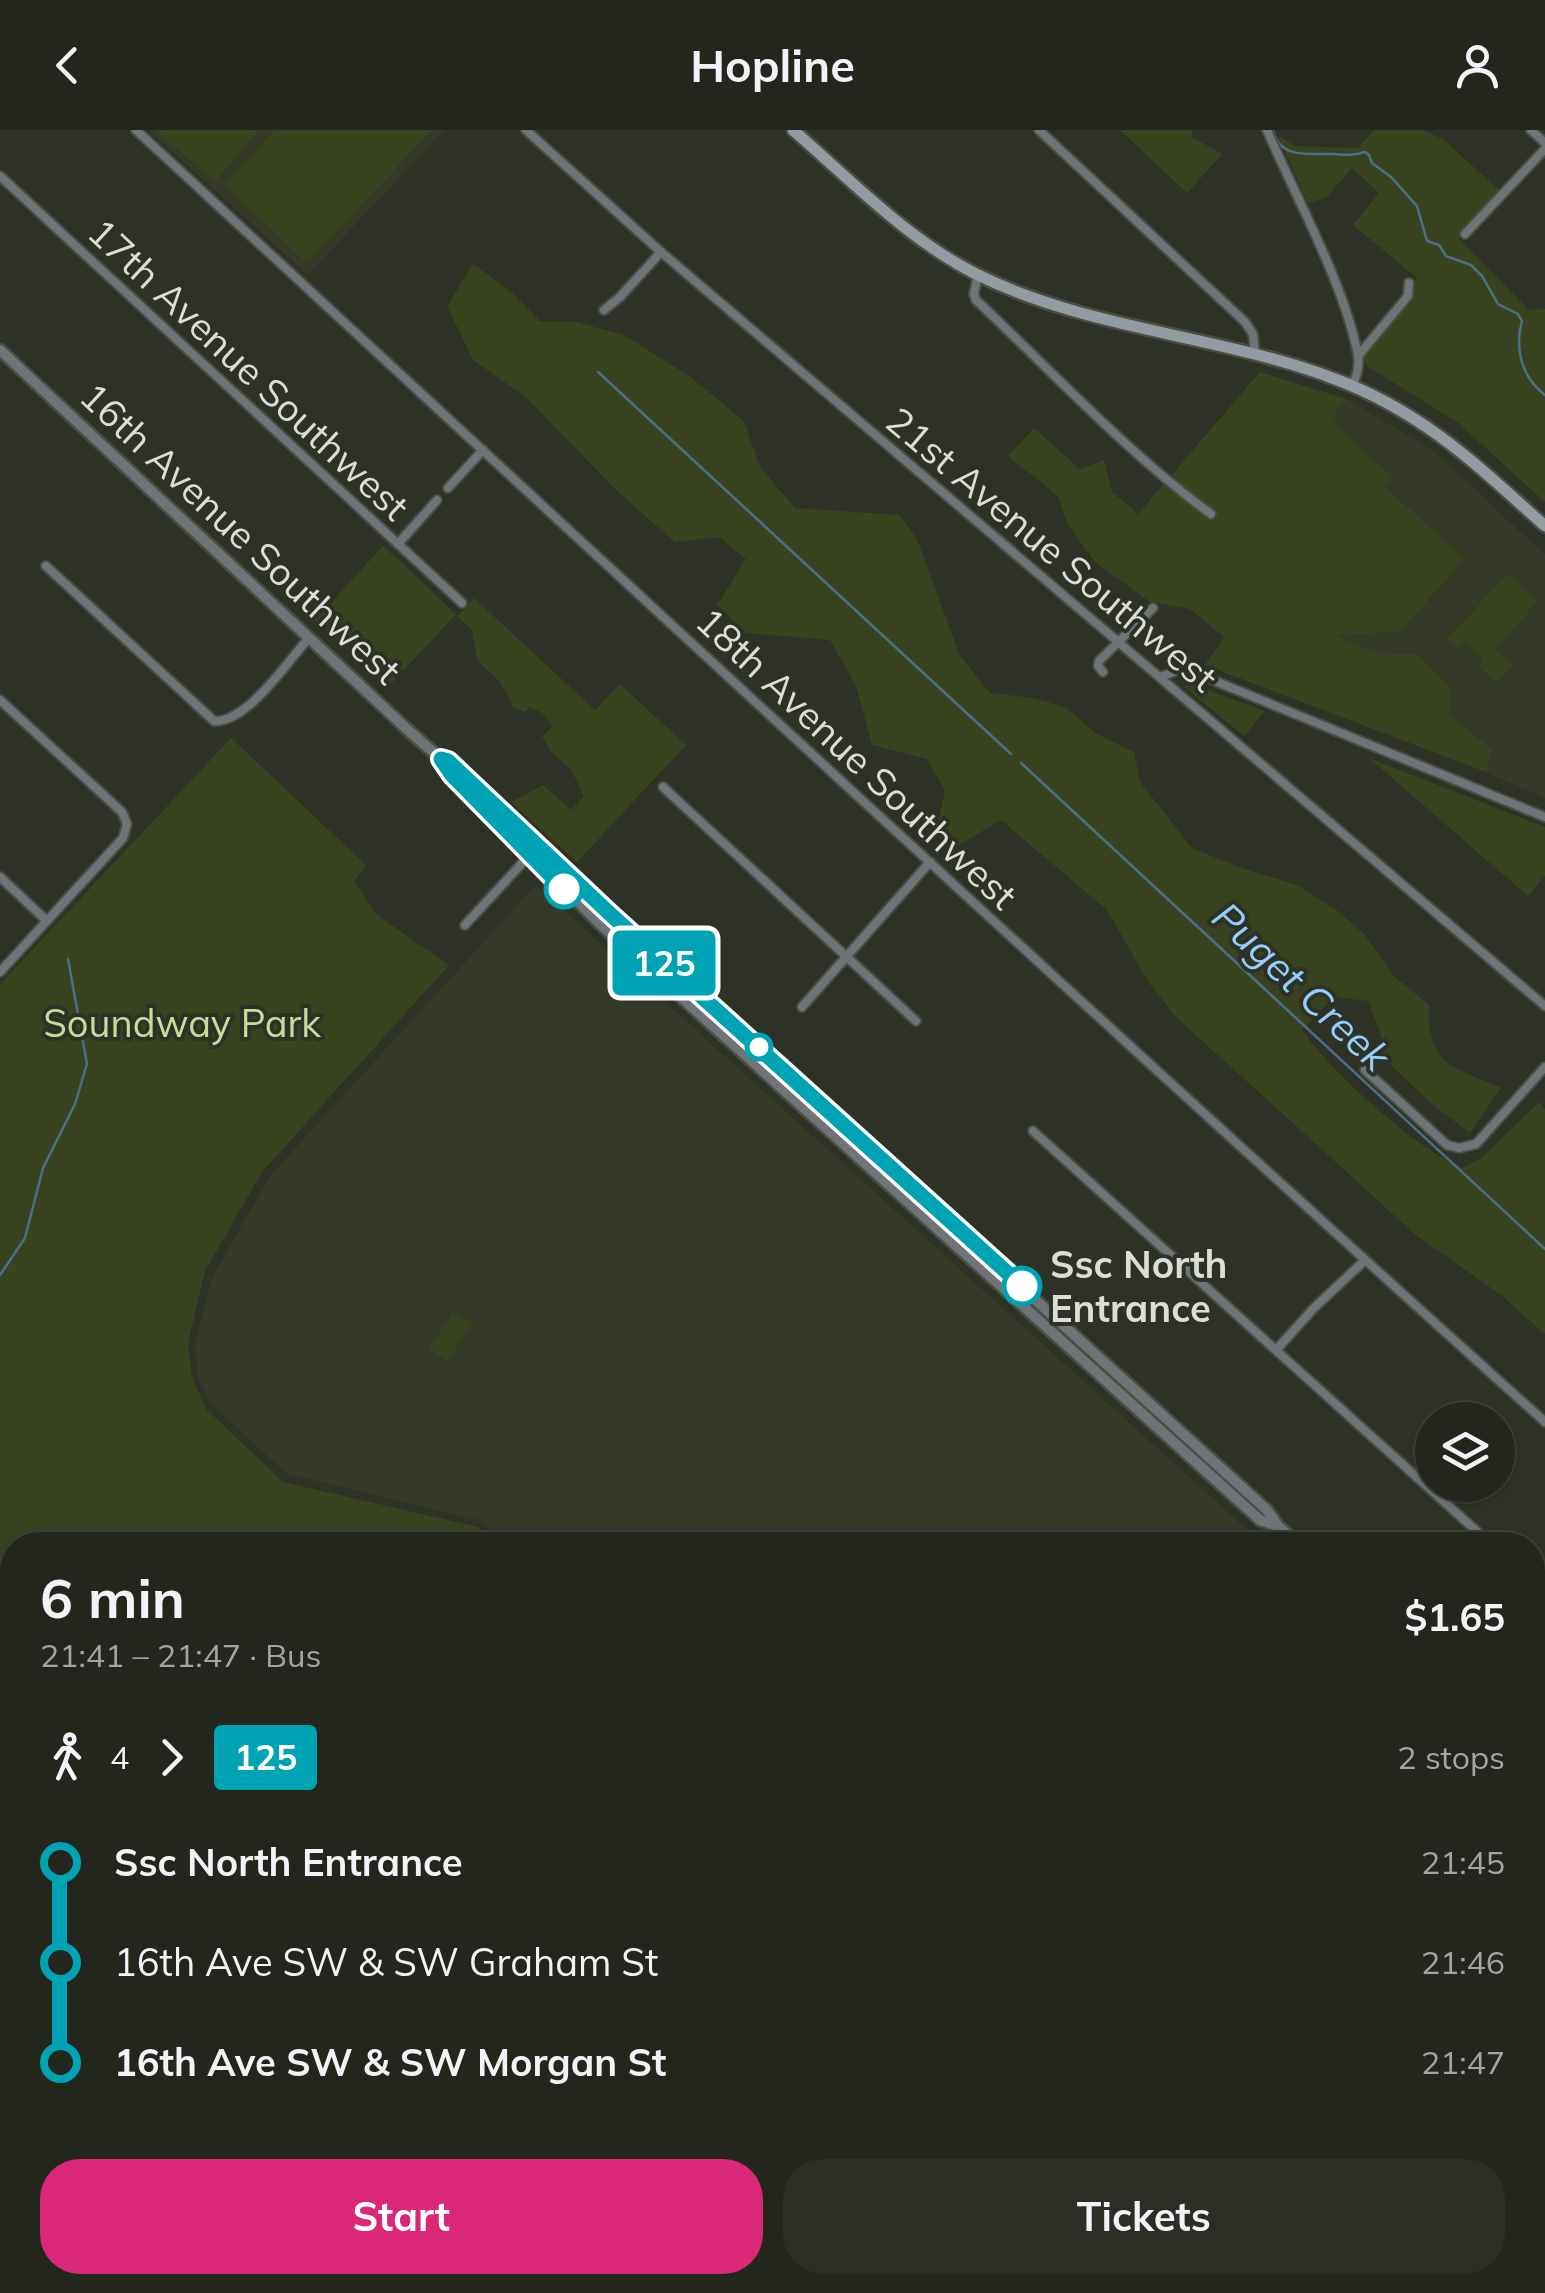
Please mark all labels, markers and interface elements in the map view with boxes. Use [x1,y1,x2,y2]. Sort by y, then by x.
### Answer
text: Hopline [690,37,855,93]
icon: back [40,38,95,93]
icon: person [1450,38,1505,93]
street label: 17th Avenue Southwest [79,208,419,530]
street label: 16th Avenue Southwest [71,372,411,694]
street label: 21st Avenue Southwest [877,396,1227,702]
street label: 18th Avenue Southwest [687,597,1027,919]
unlabelled marker [545,870,583,908]
water label: Puget Creek [1203,891,1402,1082]
line badge: 125 [606,930,722,996]
text: 125 [632,941,696,985]
park label: Soundway Park [43,999,321,1047]
unlabelled marker [746,1034,772,1060]
place label: Ssc North Entrance [1050,1240,1228,1332]
marker: Ssc North Entrance [1003,1267,1041,1305]
map controls [1415,1402,1515,1502]
button: layers [1415,1402,1515,1502]
text: 6 min [40,1563,185,1632]
text: $1.65 [1404,1593,1505,1641]
text: 21:41 – 21:47 · Bus [40,1635,321,1675]
icon: walk [40,1730,95,1785]
icon: forward [144,1730,199,1785]
text: 125 [234,1735,297,1779]
text: 4 [110,1737,129,1777]
text: 2 stops [1397,1737,1505,1777]
text: Ssc North Entrance [114,1838,463,1886]
text: 21:45 [1421,1842,1505,1882]
text: 16th Ave SW & SW Graham St [114,1938,658,1986]
text: 21:46 [1421,1942,1505,1982]
text: 16th Ave SW & SW Morgan St [114,2038,666,2086]
text: 21:47 [1421,2042,1505,2082]
button: Start [40,2159,763,2274]
button: Tickets [783,2159,1505,2274]

